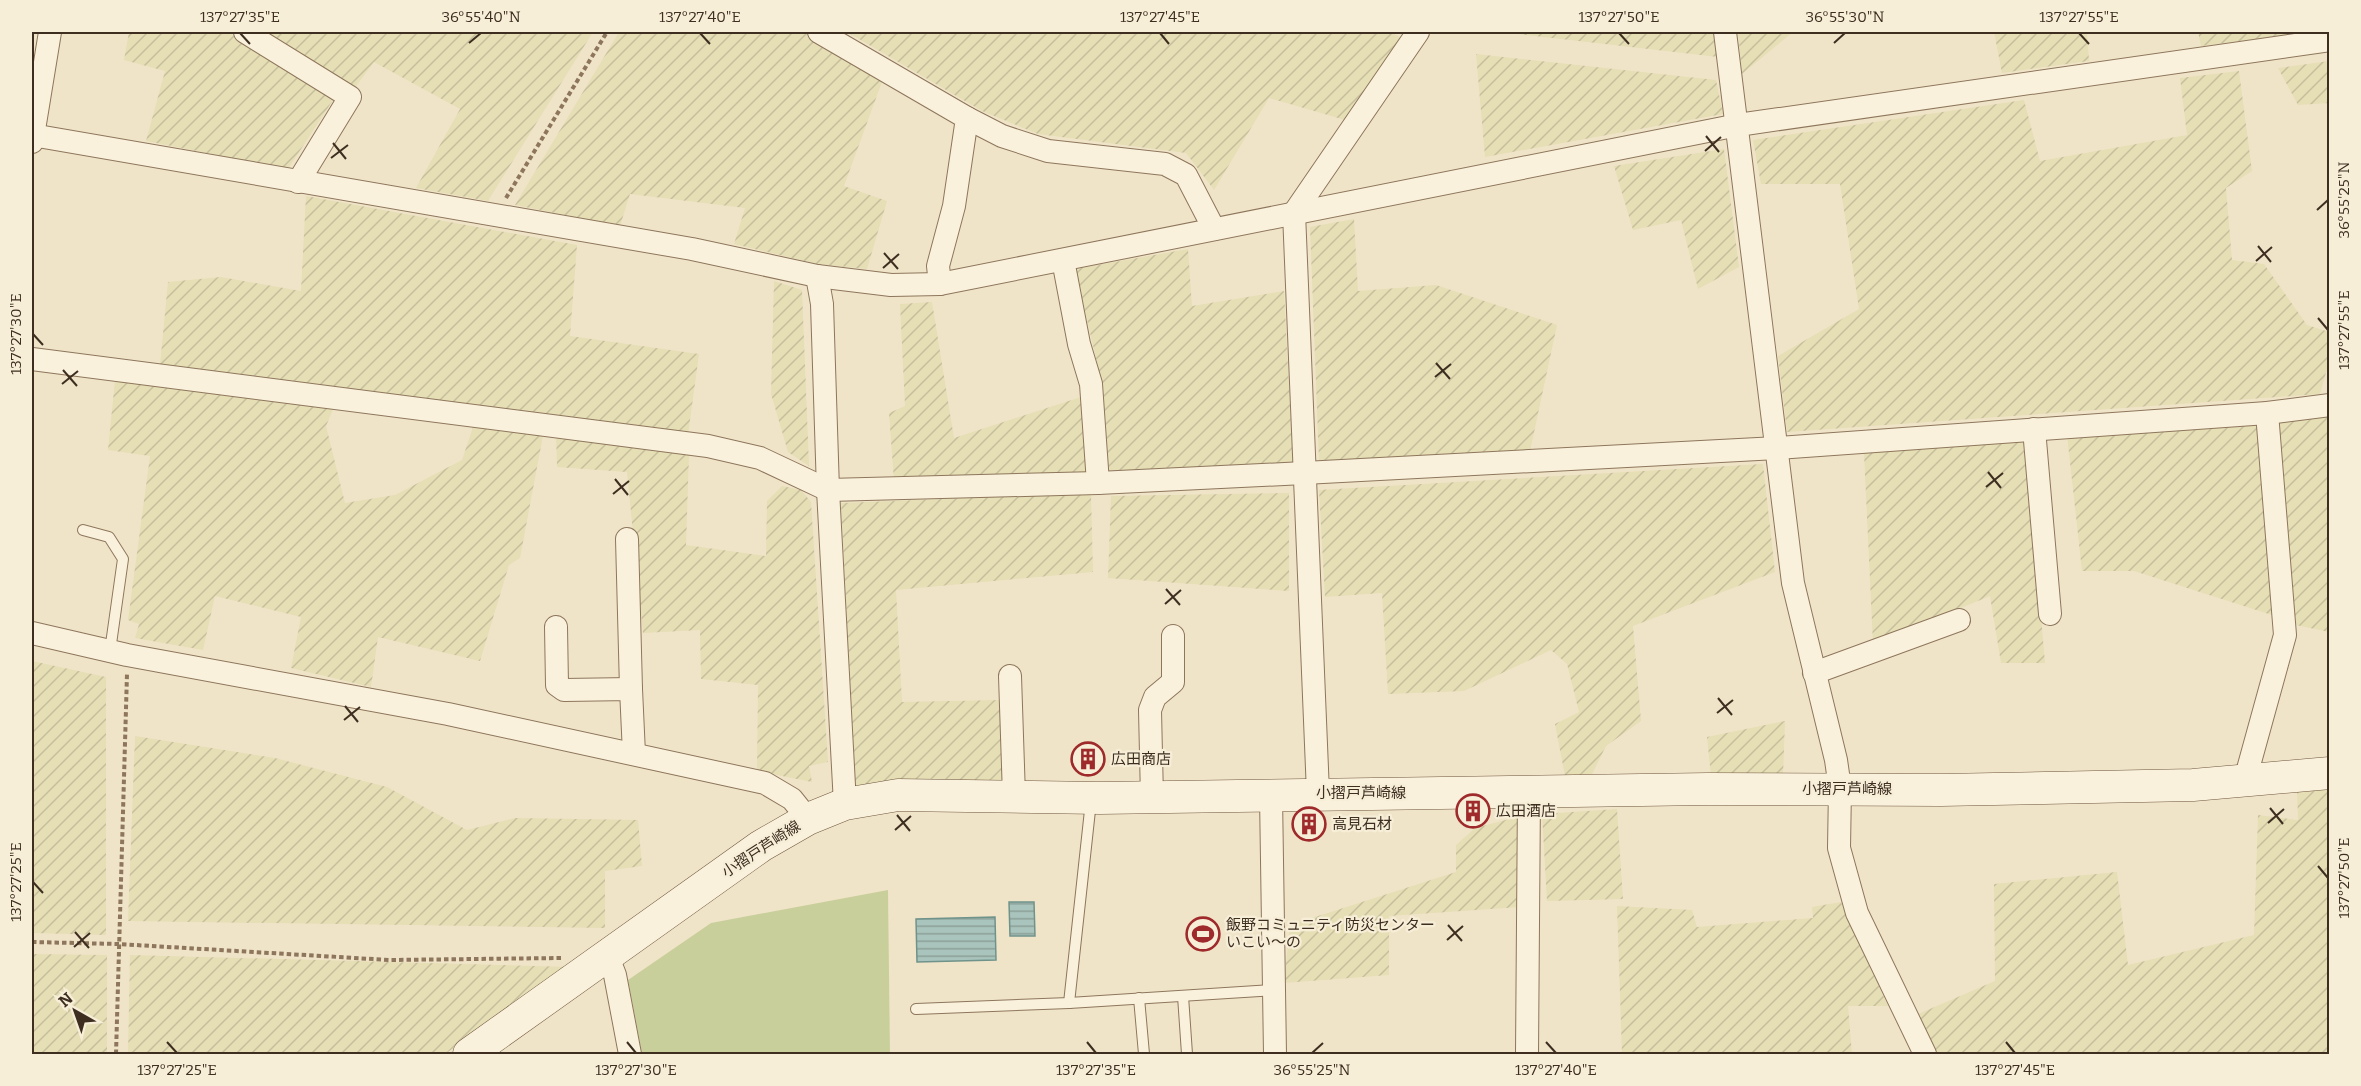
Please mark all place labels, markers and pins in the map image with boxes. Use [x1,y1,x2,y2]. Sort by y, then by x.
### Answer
building icon: 広田商店 [1070,741,1106,777]
place label: 広田商店 [1111,750,1171,768]
building icon: 広田酒店 [1455,793,1491,829]
place label: 広田酒店 [1496,802,1556,820]
building icon: 高見石材 [1291,806,1327,842]
place label: 高見石材 [1332,815,1392,833]
sports icon: 飯野コミュニティ防災センター いこい～の [1185,916,1221,952]
place label: 飯野コミュニティ防災センター いこい～の [1226,916,1435,951]

